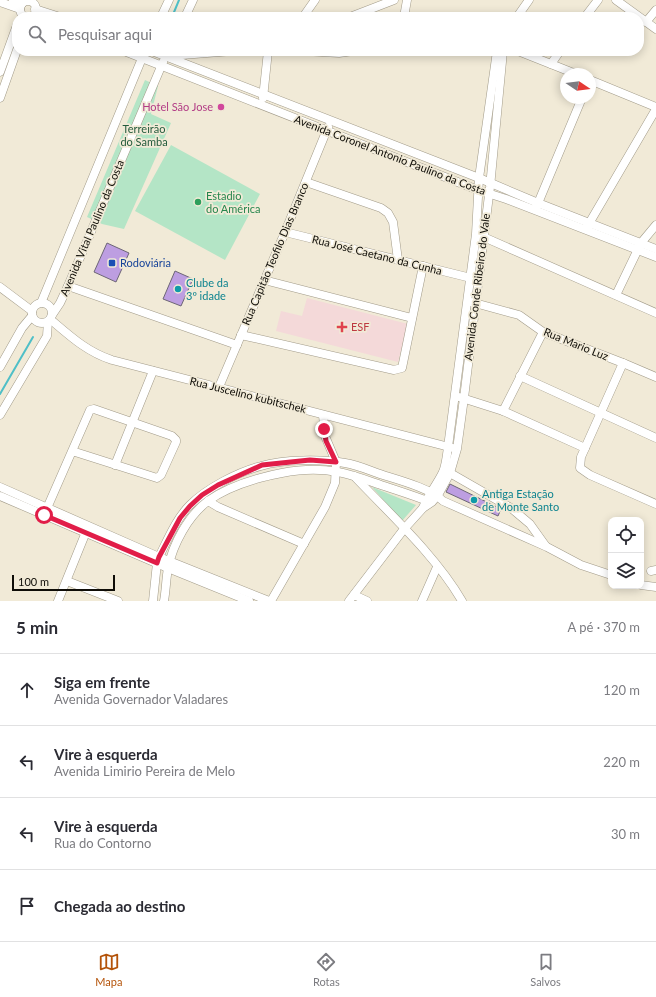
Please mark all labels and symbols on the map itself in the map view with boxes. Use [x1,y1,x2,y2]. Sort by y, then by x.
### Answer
north arrow [560,68,596,104]
place label: Hotel São Jose [142,100,213,113]
marker: Hotel São Jose [216,102,226,112]
street label: Avenida Coronel Antonio Paulino da Costa [293,112,488,197]
park label: Terreirão do Samba [120,122,168,148]
street label: Avenida Vital Paulino da Costa [57,158,126,298]
street label: Rua Capitão Teofilo Dias Branco [239,181,311,327]
place label: Estadio do América [206,189,261,215]
marker: Estadio do América [193,197,203,207]
street label: Avenida Conde Ribeiro do Vale [461,212,492,361]
street label: Rua José Caetano da Cunha [311,232,444,277]
place label: Rodoviária [120,256,171,269]
marker: Rodoviária [107,258,117,268]
place label: Clube da 3º idade [186,276,229,302]
marker: Clube da 3º idade [173,284,183,294]
place label: ESF [351,320,370,333]
marker: ESF [336,321,348,333]
street label: Rua Mario Luz [542,325,611,362]
street label: Rua Juscelino kubitschek [189,374,308,415]
route end [315,420,333,438]
place label: Antiga Estação de Monte Santo [482,487,559,513]
marker: Antiga Estação de Monte Santo [469,495,479,505]
route start [35,506,53,524]
scale bar [12,573,115,592]

